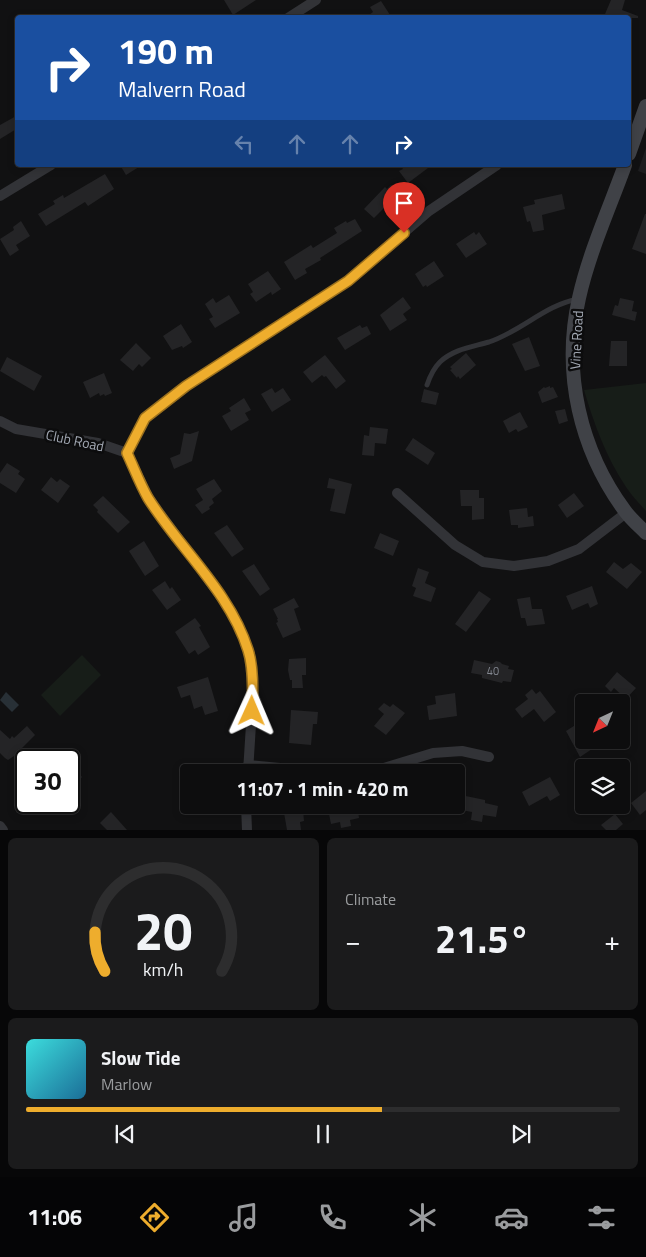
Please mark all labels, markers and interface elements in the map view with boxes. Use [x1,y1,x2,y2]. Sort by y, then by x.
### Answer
text: 190 m [118,24,214,78]
icon: right [35,35,100,100]
text: Malvern Road [118,72,246,106]
icon: left [230,130,258,158]
icon: ahead [283,130,311,158]
icon: ahead [336,130,364,158]
icon: right [389,130,417,158]
pin [383,182,425,233]
icon: arrive [390,189,418,217]
street label: Vine Road [564,310,588,370]
street label: Club Road [44,424,106,456]
house number: 40 [487,663,499,679]
position arrow [225,684,277,736]
north arrow [575,694,630,749]
map controls [575,694,630,814]
speed limit sign: 30 [15,749,80,814]
button: layers [575,759,630,814]
text: 11:07 · 1 min · 420 m [236,774,409,803]
text: Climate [345,887,396,911]
text: 20 [134,891,193,970]
text: 21.5° [435,910,530,968]
text: − [345,919,361,962]
text: + [604,919,620,962]
text: km/h [143,956,184,983]
text: Slow Tide [101,1043,180,1072]
text: Marlow [101,1072,152,1096]
icon: previous [111,1120,139,1148]
icon: pause [309,1120,337,1148]
icon: next [507,1120,535,1148]
text: 11:06 [27,1200,82,1234]
icon: directions [137,1200,172,1235]
icon: music [226,1200,261,1235]
icon: phone [315,1200,350,1235]
icon: climate [405,1200,440,1235]
icon: car [494,1200,529,1235]
icon: filters [584,1200,619,1235]

